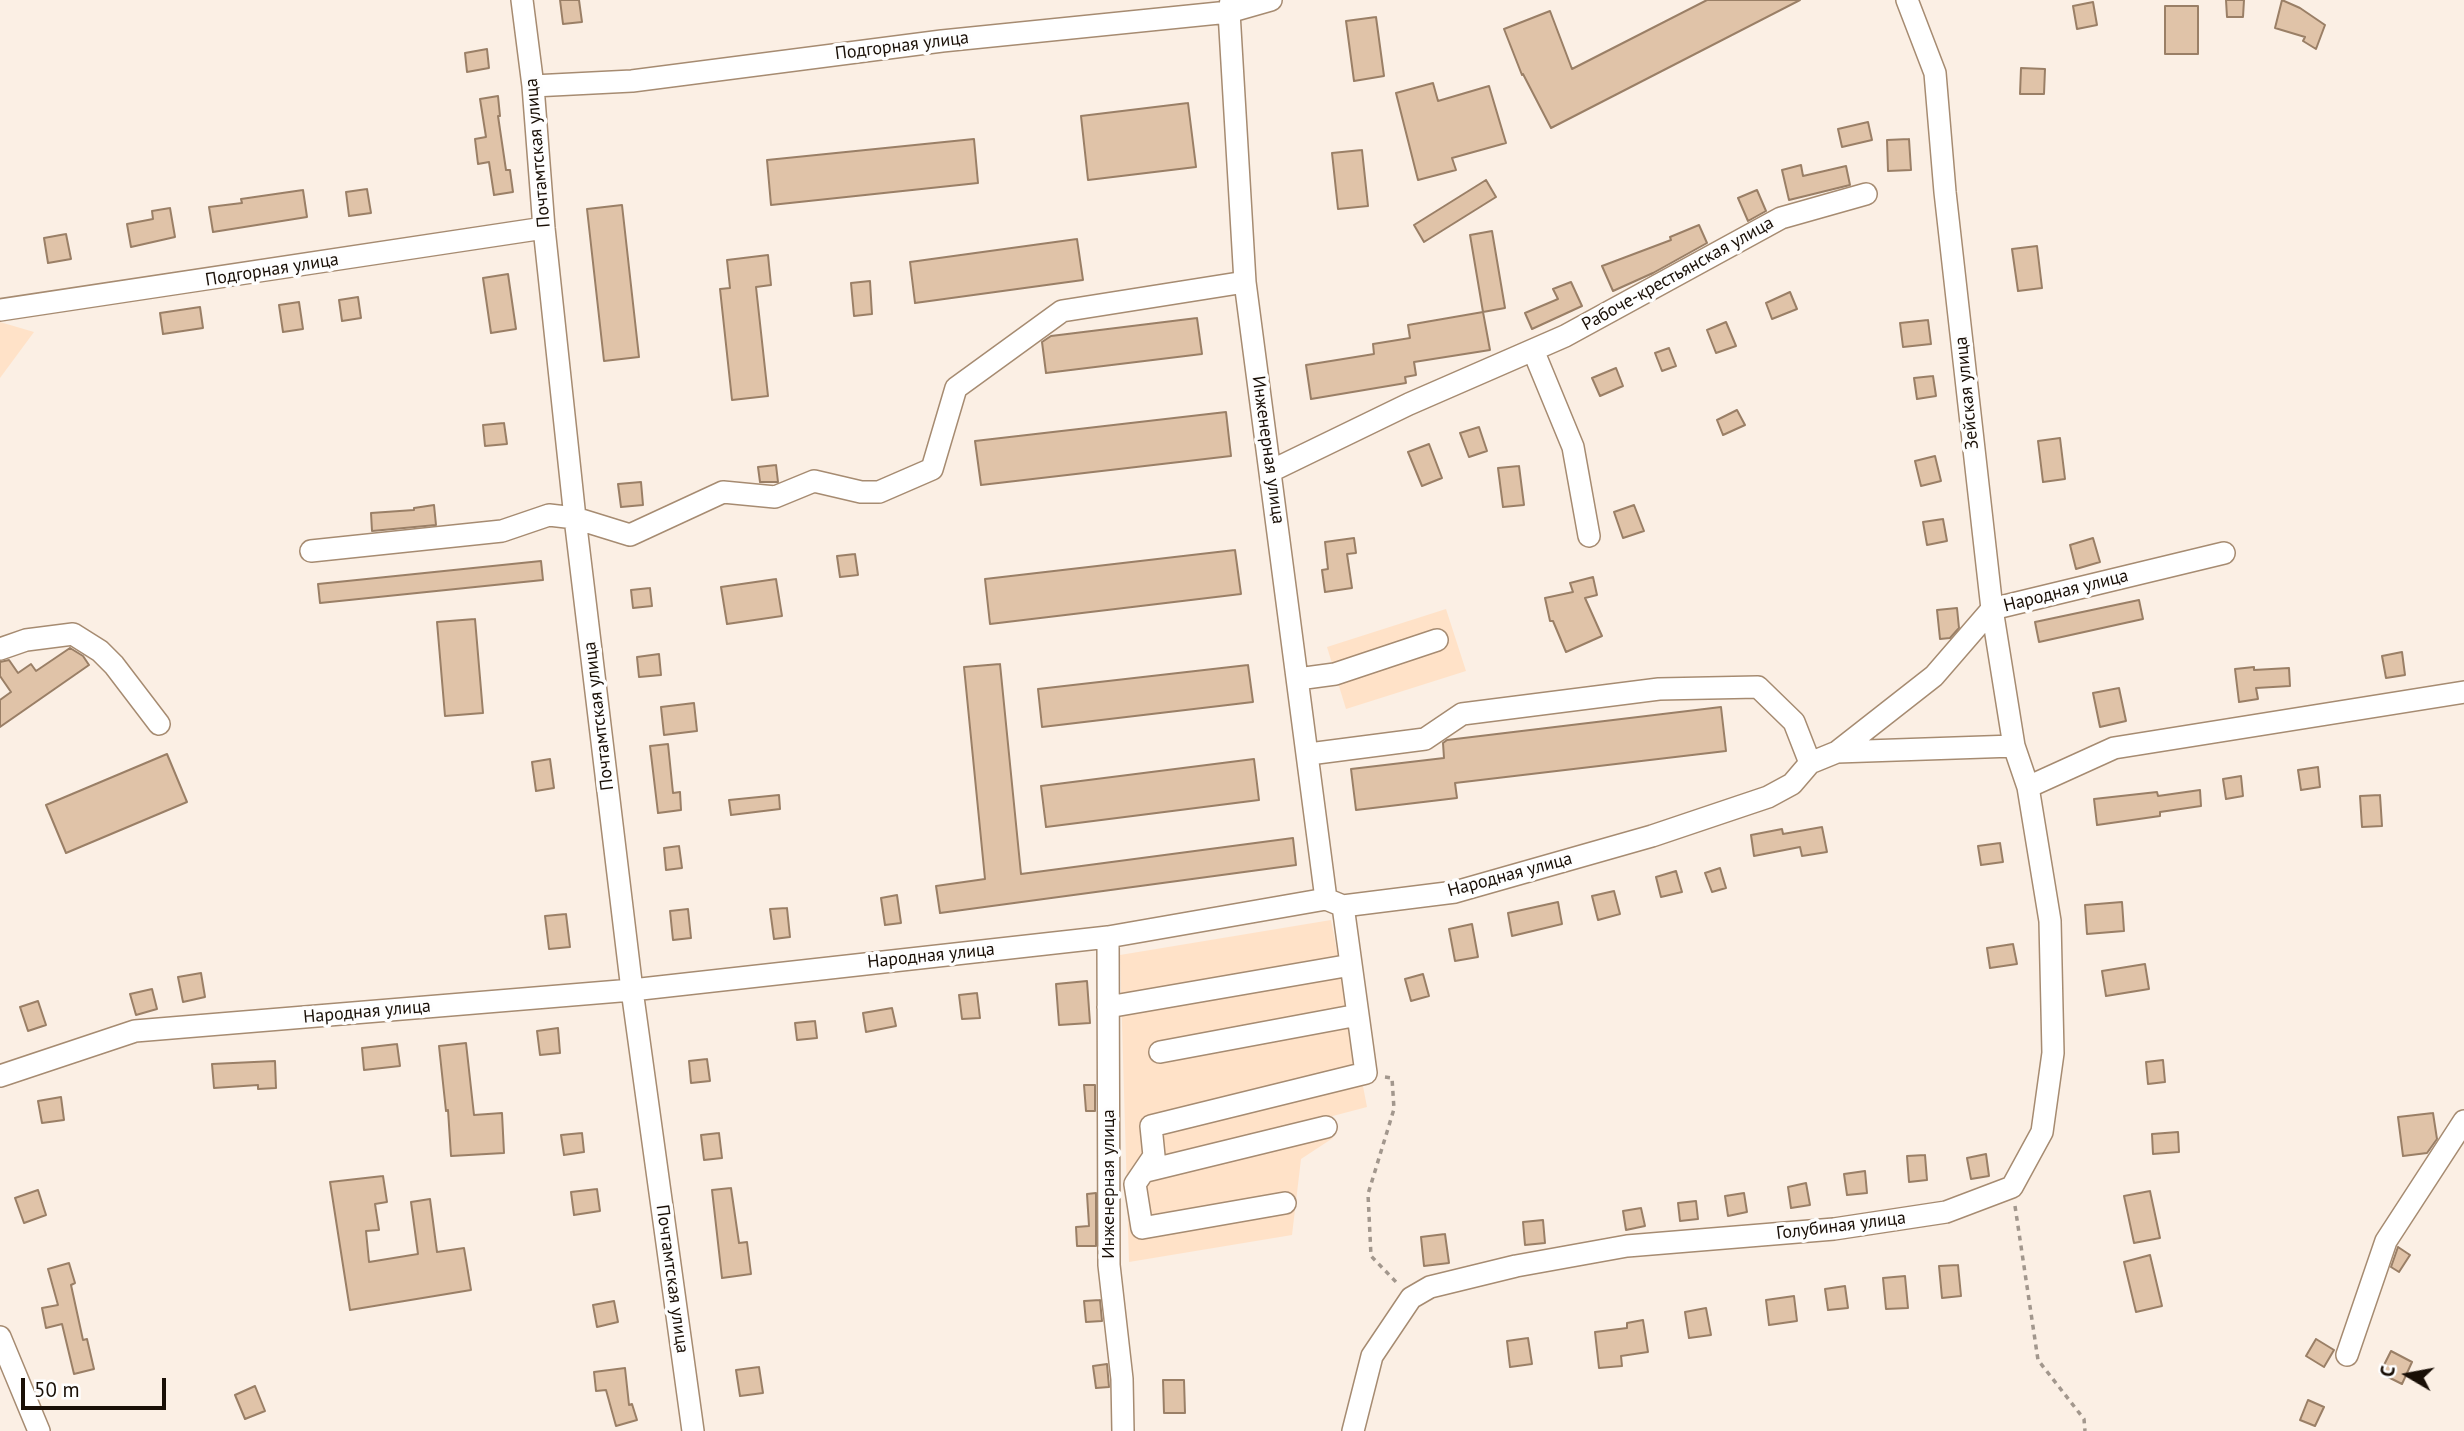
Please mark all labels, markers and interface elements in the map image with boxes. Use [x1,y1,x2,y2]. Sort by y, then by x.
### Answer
street label: Подгорная улица [834,27,970,65]
street label: Почтамтская улица [521,77,555,229]
street label: Рабоче-крестьянская улица [1578,212,1778,336]
street label: Подгорная улица [204,249,340,291]
street label: Зейская улица [1950,335,1984,451]
street label: Инженерная улица [1247,375,1289,525]
street label: Народная улица [2001,565,2131,617]
street label: Почтамтская улица [579,640,619,792]
street label: Народная улица [1445,848,1575,902]
street label: Народная улица [866,939,996,973]
street label: Народная улица [302,996,432,1028]
street label: Инженерная улица [1098,1109,1120,1259]
street label: Почтамтская улица [651,1203,693,1355]
street label: Голубиная улица [1775,1207,1907,1245]
north arrow [2373,1340,2443,1410]
scale bar [24,1364,170,1408]
text: С [2375,1364,2400,1379]
text: 50 m [34,1376,80,1403]

